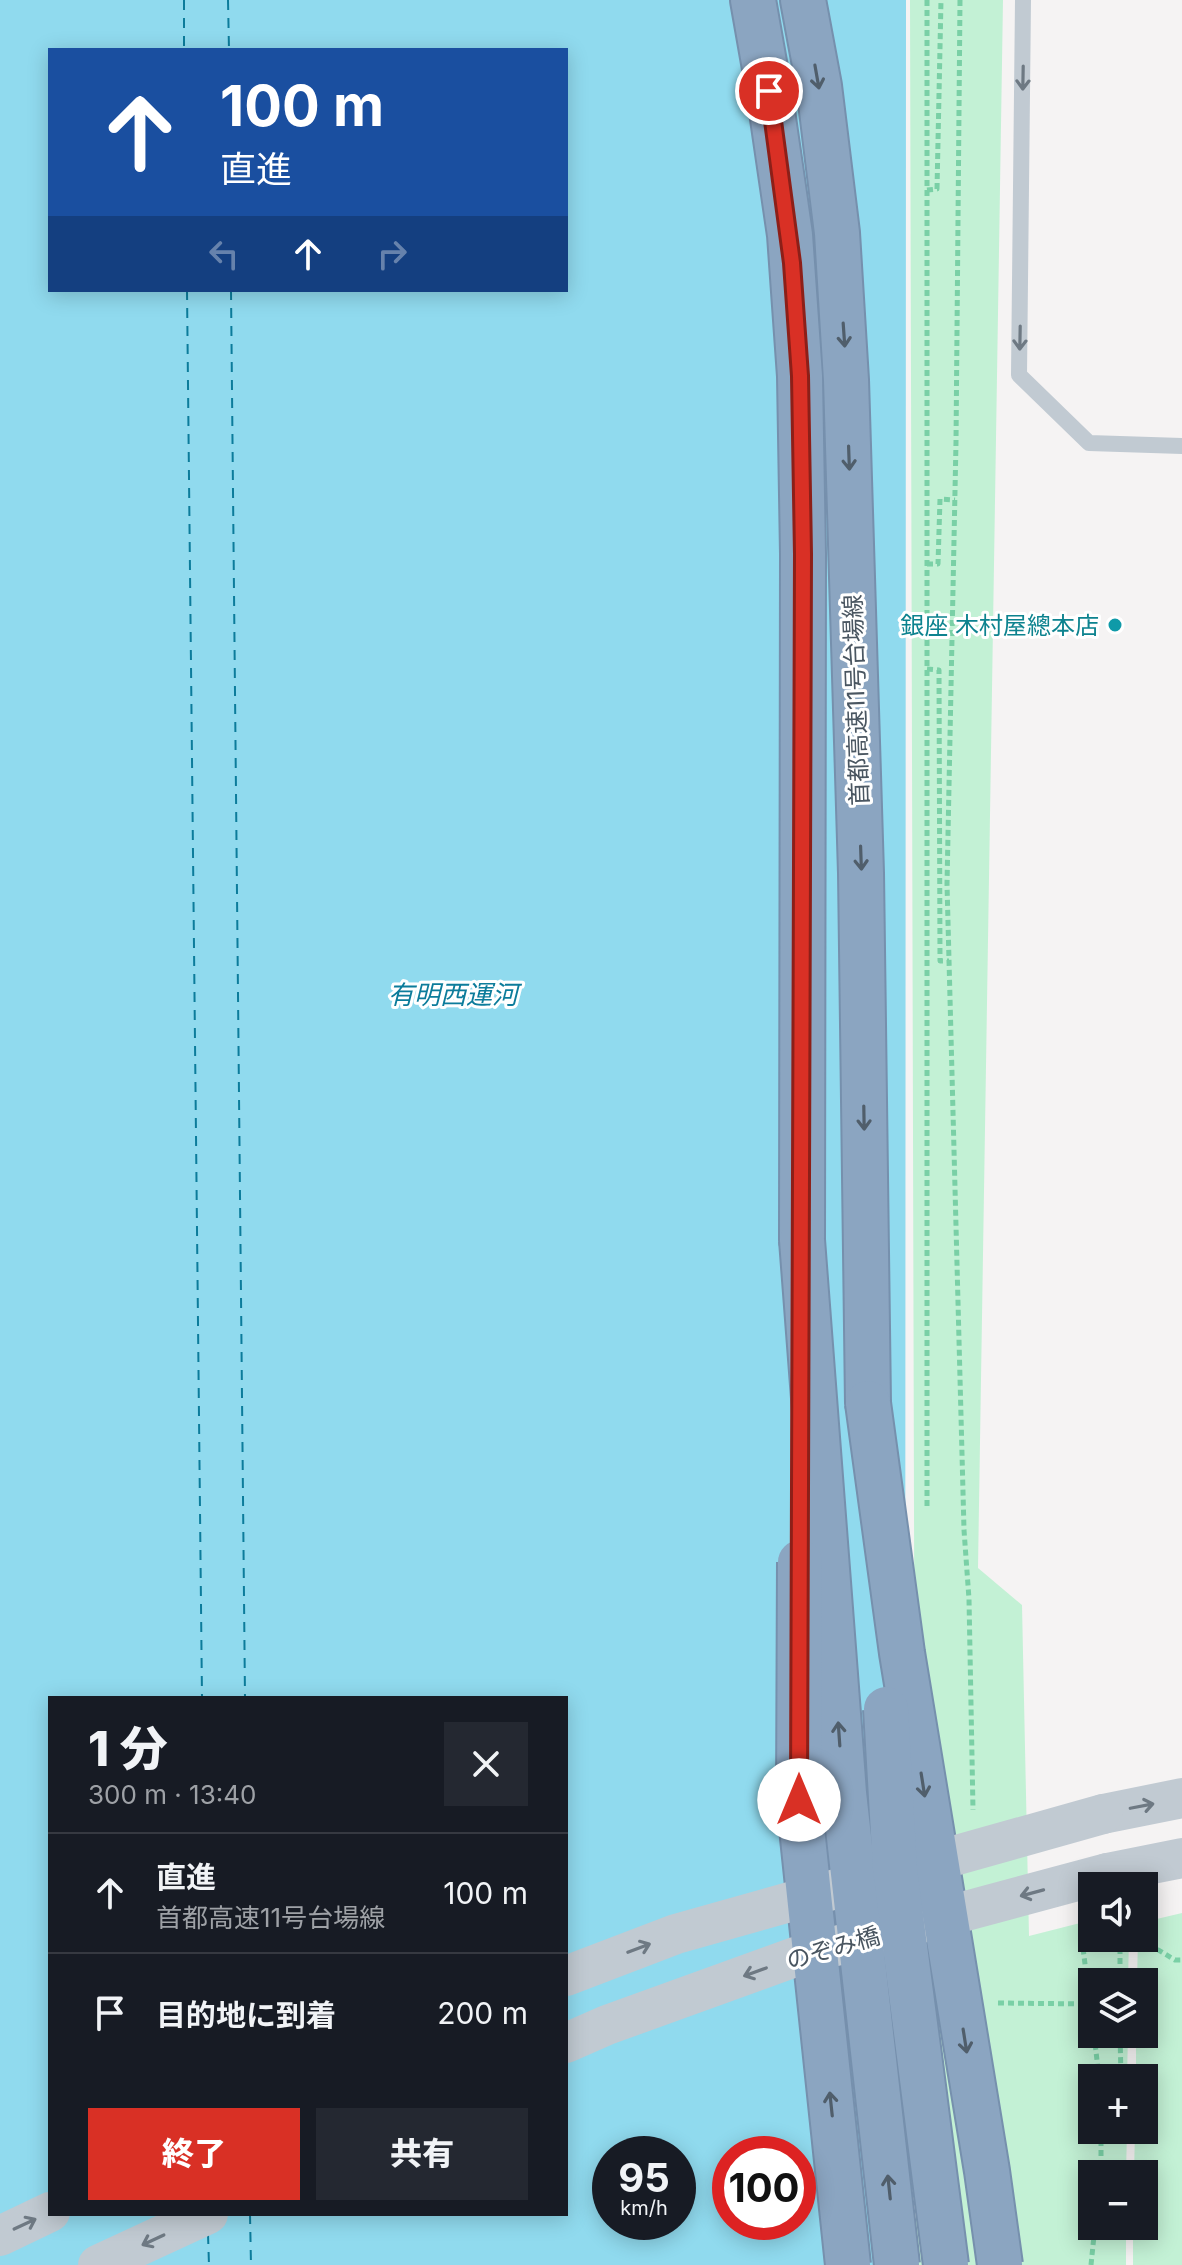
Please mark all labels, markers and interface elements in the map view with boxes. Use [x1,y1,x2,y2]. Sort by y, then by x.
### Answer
pin [735,57,803,125]
one-way arrow [811,63,826,89]
one-way arrow [1015,64,1030,91]
icon: arrive [747,69,791,113]
text: 100 m [220,72,384,140]
icon: ahead [88,80,192,184]
text: 直進 [220,147,292,191]
icon: left [202,232,246,276]
icon: ahead [286,232,330,276]
icon: right [370,232,414,276]
one-way arrow [836,321,851,348]
one-way arrow [1012,324,1027,351]
one-way arrow [841,444,856,471]
street label: 首都高速11号台場線 [838,594,874,806]
place label: 銀座 木村屋總本店 [900,611,1099,640]
marker: 銀座 木村屋總本店 [1106,616,1124,634]
one-way arrow [853,844,868,871]
water label: 有明西運河 [388,979,523,1010]
one-way arrow [856,1104,872,1131]
text: 1 分 [88,1719,168,1778]
one-way arrow [831,1721,846,1748]
button: close [444,1722,528,1806]
position arrow [757,1758,841,1842]
one-way arrow [917,1771,932,1797]
text: 300 m · 13:40 [88,1779,256,1810]
one-way arrow [1129,1798,1155,1813]
text: 直進 [156,1859,216,1895]
icon: ahead [88,1871,132,1915]
map controls [1078,1872,1158,2240]
button: sound [1078,1872,1158,1952]
text: 100 m [443,1875,528,1911]
one-way arrow [1019,1886,1045,1901]
text: 首都高速11号台場線 [156,1902,385,1933]
street label: のぞみ橋 [783,1921,883,1975]
one-way arrow [626,1940,651,1954]
one-way arrow [743,1966,768,1980]
button: layers [1078,1968,1158,2048]
icon: arrive [88,1991,132,2035]
text: 200 m [437,1995,528,2031]
text: 目的地に到着 [156,1997,336,2033]
one-way arrow [959,2028,974,2053]
button: + [1078,2064,1158,2144]
one-way arrow [824,2091,839,2118]
button: 終了 [88,2108,300,2200]
button: 共有 [316,2108,528,2200]
speed limit sign: 100 [712,2136,816,2240]
text: 95 [618,2153,670,2202]
button: − [1078,2160,1158,2240]
one-way arrow [881,2175,896,2201]
text: km/h [620,2196,668,2220]
one-way arrow [13,2216,37,2231]
one-way arrow [141,2233,165,2248]

